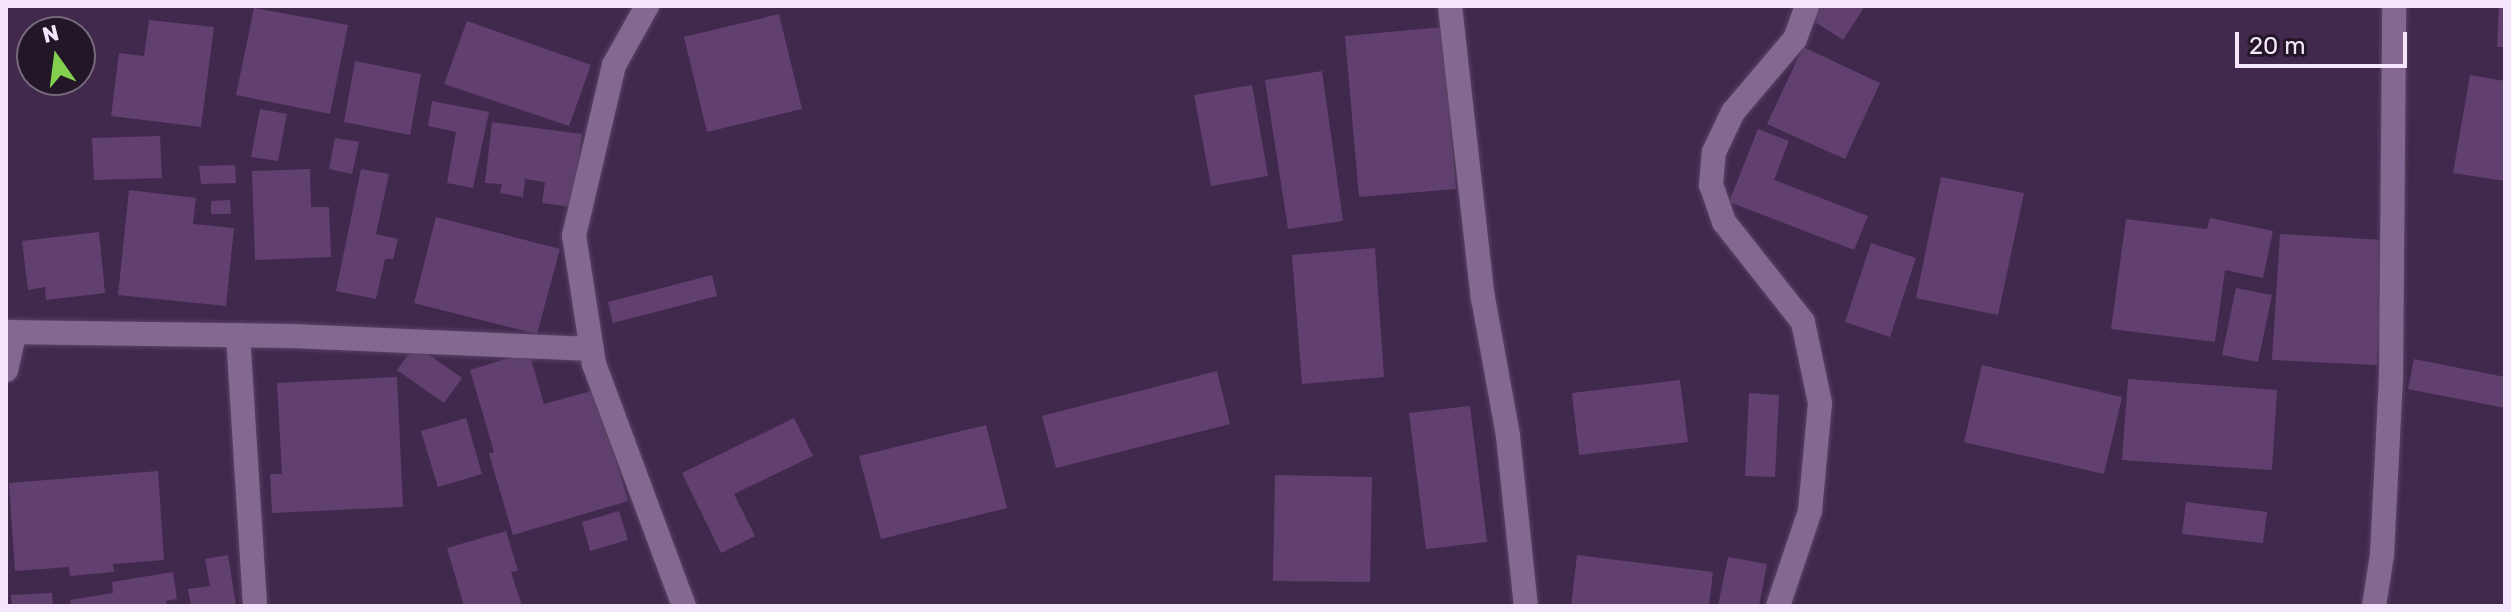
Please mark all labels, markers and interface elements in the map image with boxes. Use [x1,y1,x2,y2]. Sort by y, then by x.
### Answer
north arrow [16,16,96,96]
scale bar [2239,16,2411,66]
text: N [40,19,61,49]
text: 20 m [2249,32,2306,60]

